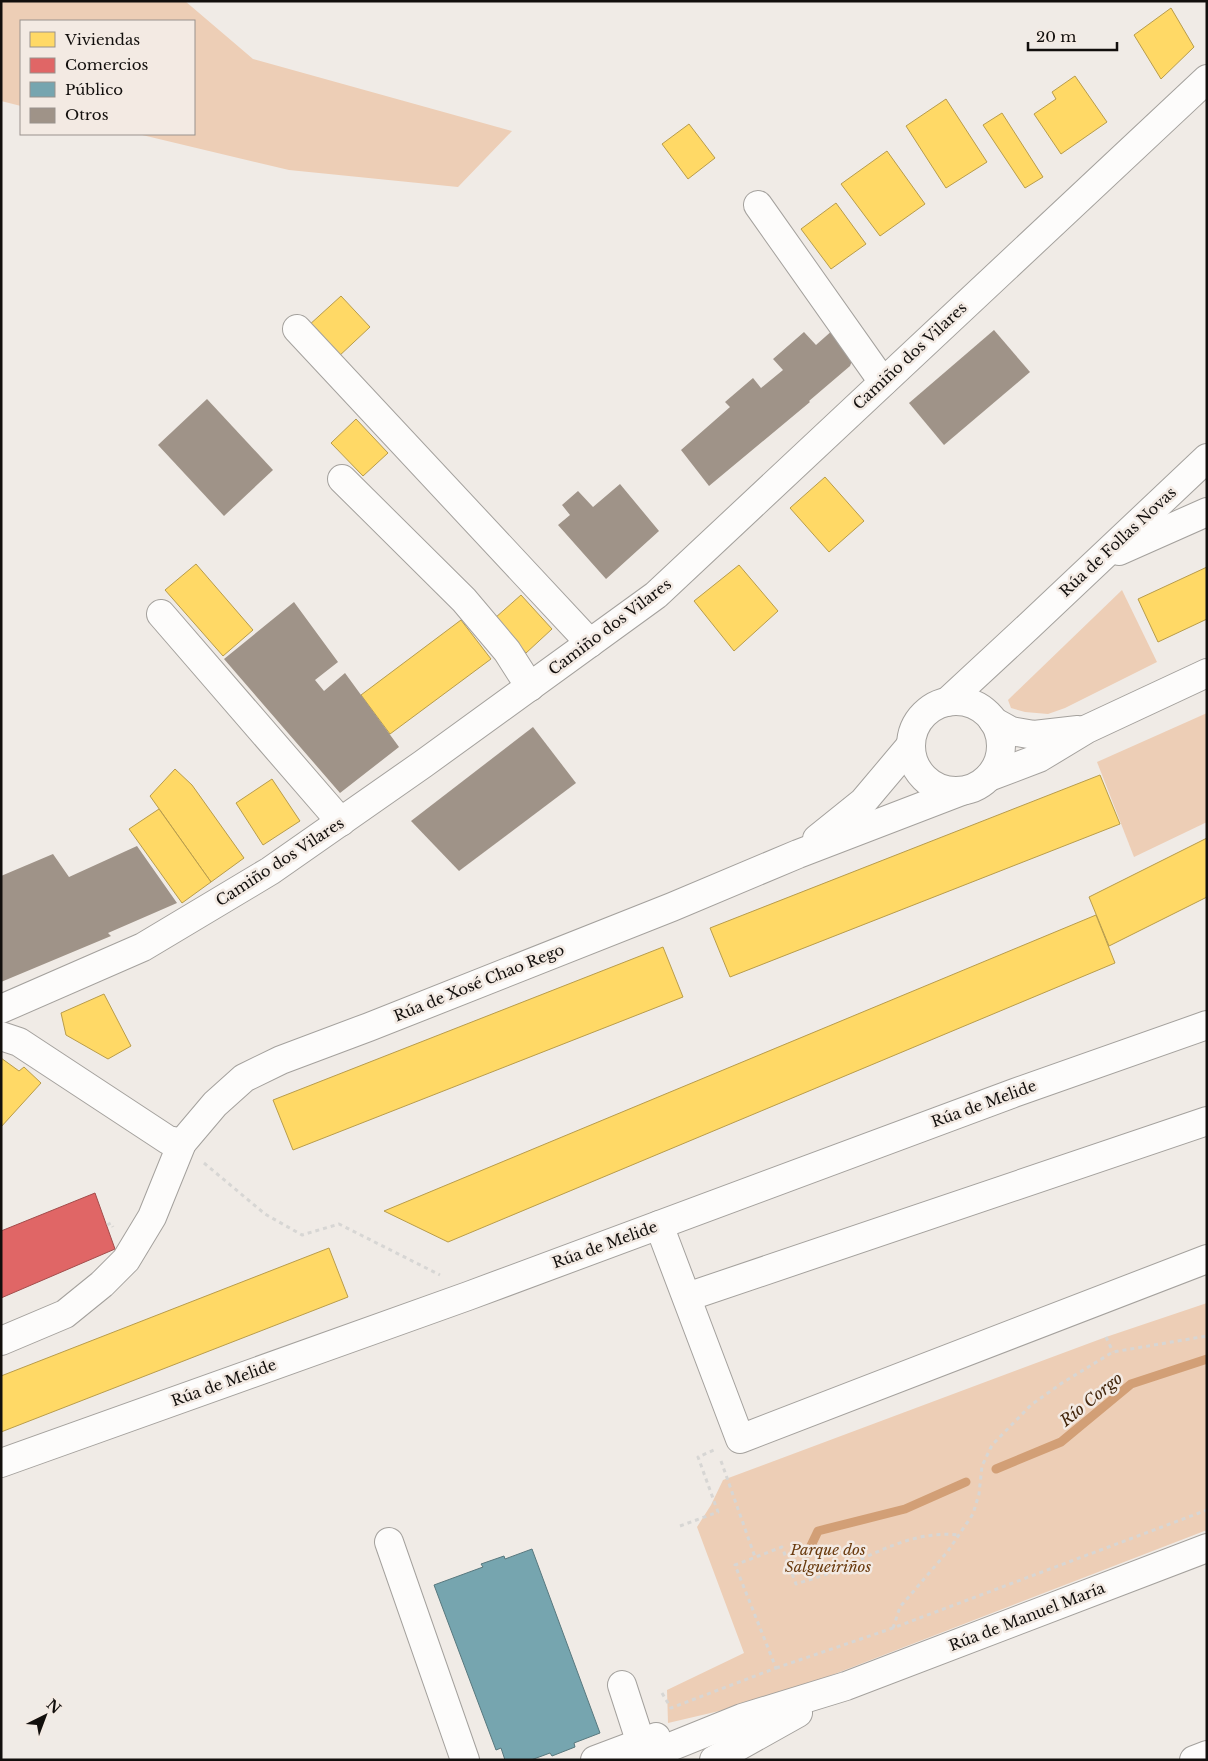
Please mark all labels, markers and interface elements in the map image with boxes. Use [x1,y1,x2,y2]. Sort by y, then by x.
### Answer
legend [20,20,195,135]
scale bar [1028,20,1117,52]
text: 20 m [1036,27,1076,46]
text: Viviendas [64,30,140,49]
text: Comercios [65,55,148,74]
text: Público [65,80,123,99]
text: Otros [65,105,109,124]
street label: Camiño dos Vilares [849,298,971,413]
street label: Rúa de Follas Novas [1055,483,1180,601]
street label: Camiño dos Vilares [545,574,675,679]
street label: Camiño dos Vilares [212,813,347,910]
street label: Rúa de Xosé Chao Rego [391,940,567,1025]
street label: Rúa de Melide [929,1076,1039,1131]
street label: Rúa de Melide [550,1217,660,1272]
street label: Rúa de Melide [169,1355,279,1410]
water label: Río Corgo [1055,1368,1126,1431]
park label: Parque dos Salgueiriños [785,1540,871,1576]
street label: Rúa de Manuel María [946,1578,1108,1655]
north arrow [20,1691,70,1741]
text: N [43,1695,65,1717]

